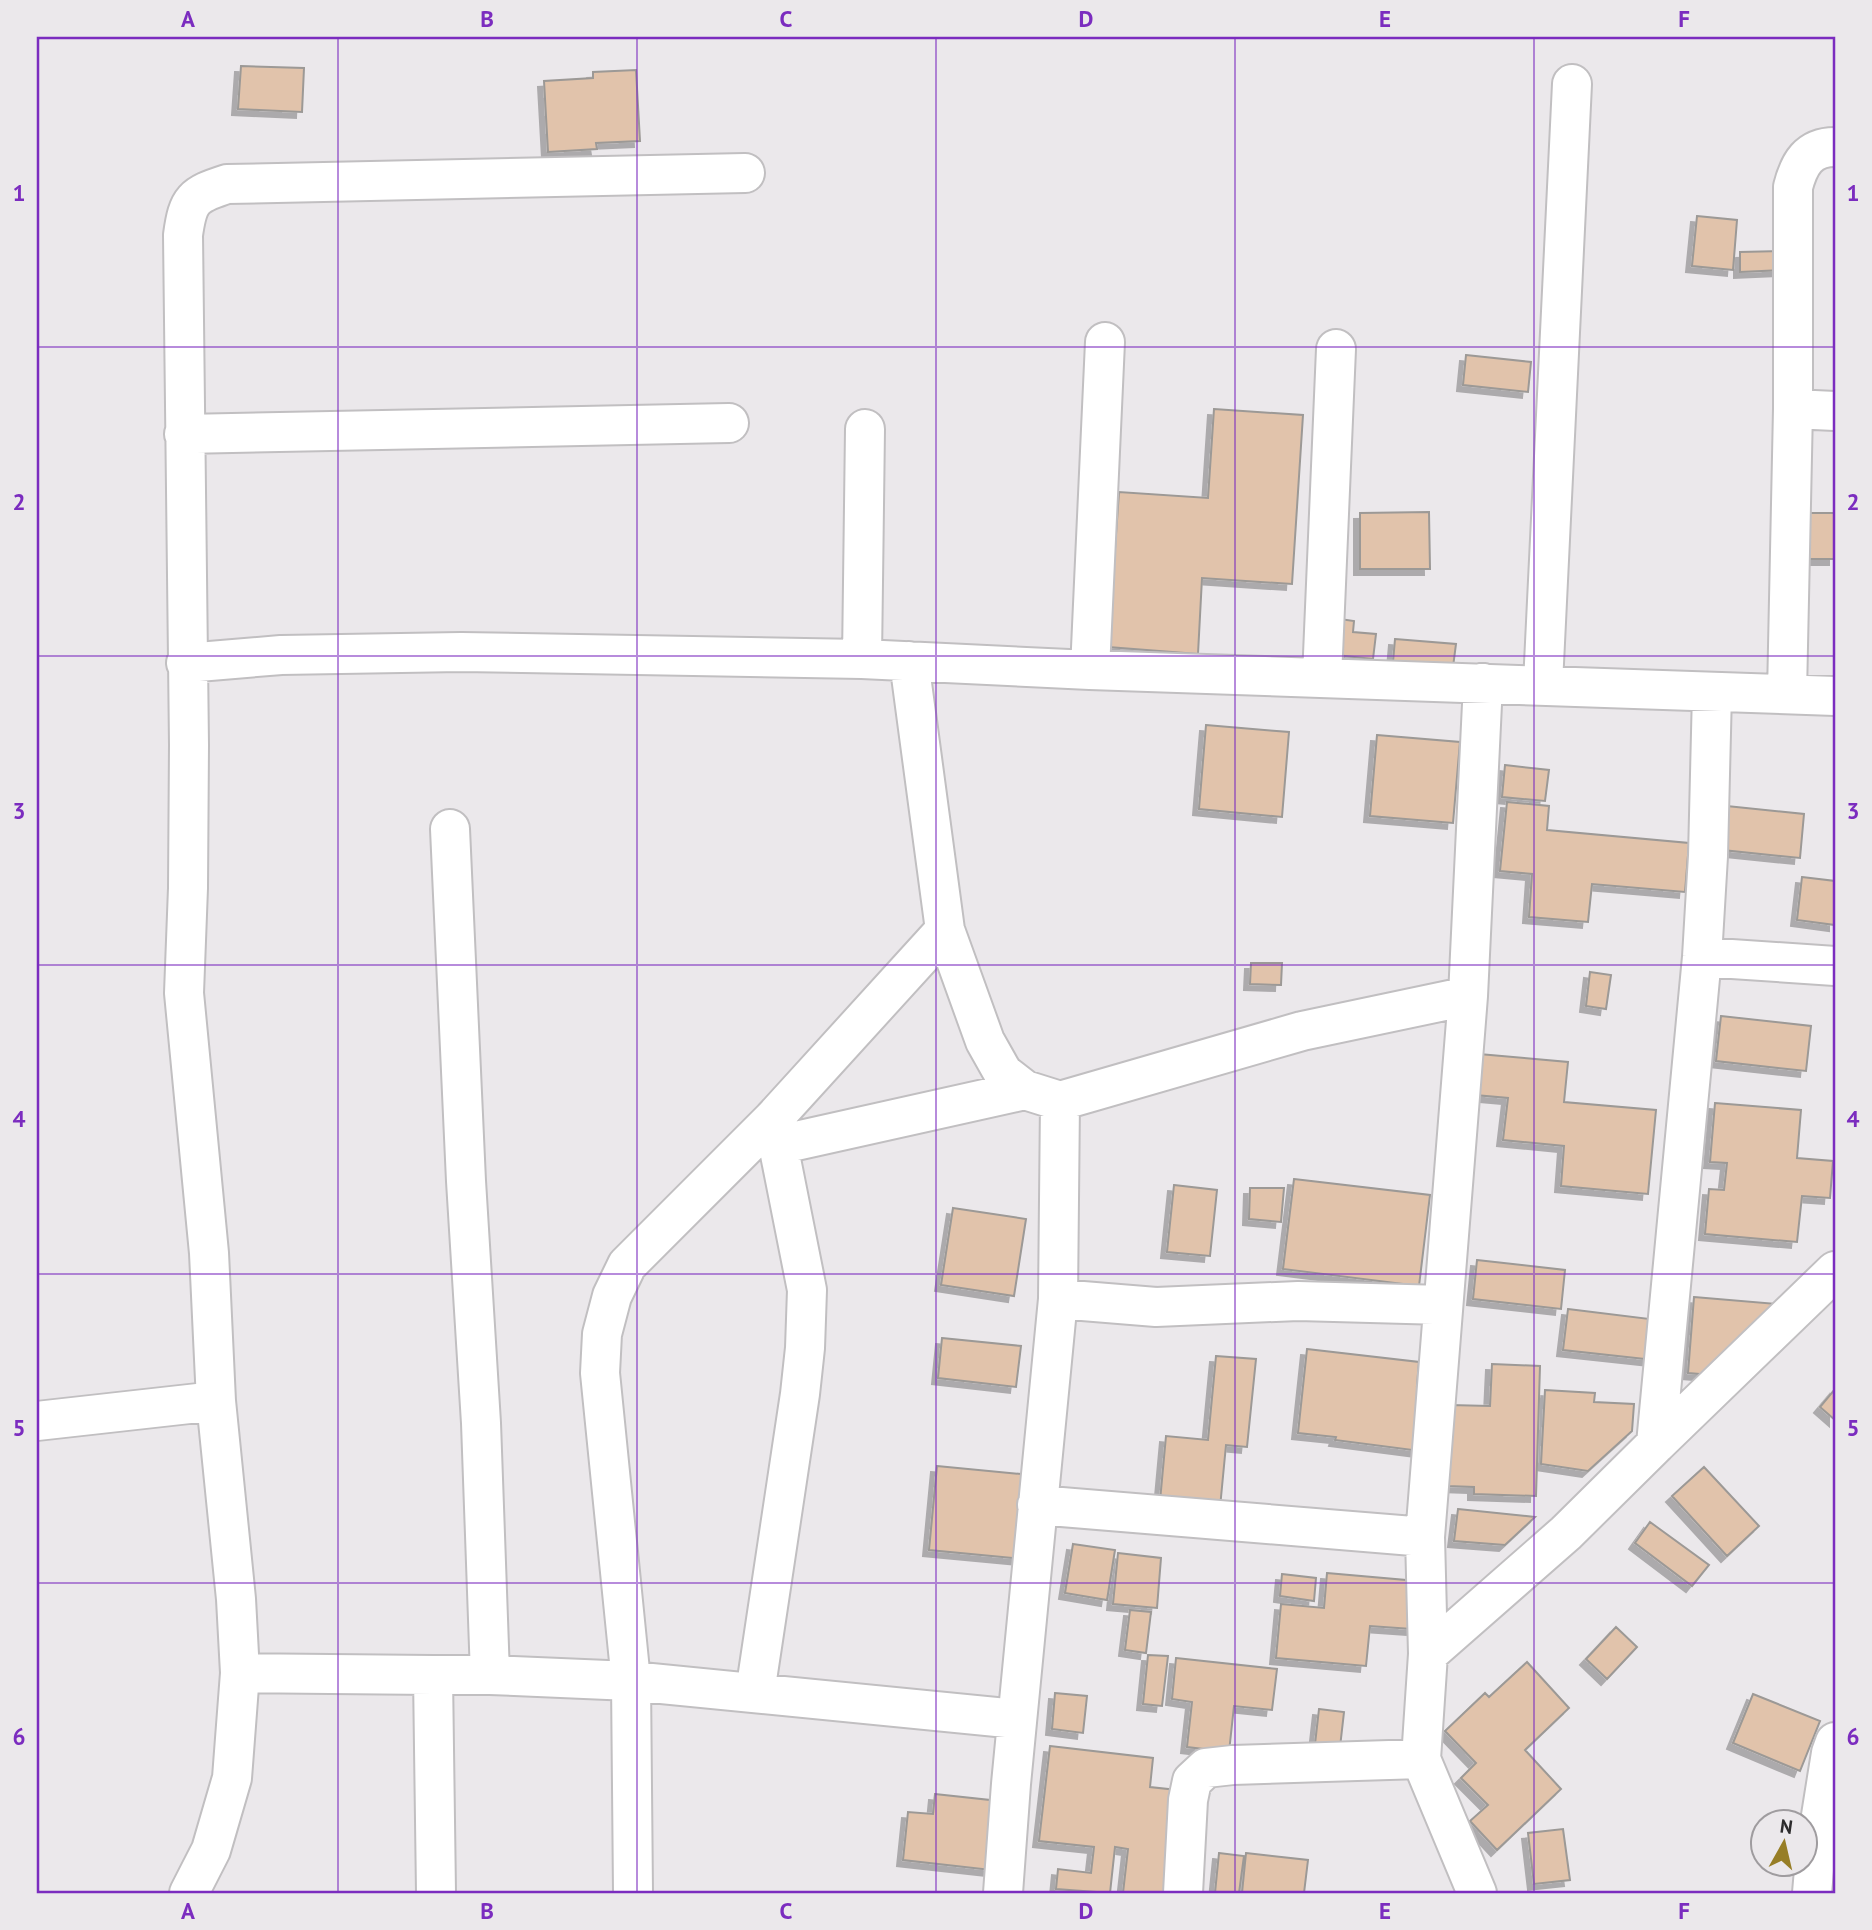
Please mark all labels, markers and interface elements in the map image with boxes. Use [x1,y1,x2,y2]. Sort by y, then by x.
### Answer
text: A [181,4,195,33]
text: B [480,4,494,33]
text: C [780,4,793,33]
text: D [1079,4,1093,33]
text: E [1379,4,1391,33]
text: F [1678,4,1690,33]
text: 1 [12,178,26,207]
text: 1 [1846,178,1860,207]
text: 2 [12,487,26,516]
text: 2 [1846,487,1860,516]
text: 3 [12,796,26,825]
text: 3 [1846,796,1860,825]
text: 4 [12,1104,26,1133]
text: 4 [1846,1104,1860,1133]
text: 5 [12,1413,26,1442]
text: 5 [1846,1413,1860,1442]
text: 6 [12,1722,26,1751]
text: 6 [1846,1722,1860,1751]
north arrow [1750,1808,1820,1878]
text: N [1779,1813,1794,1839]
text: A [181,1896,195,1925]
text: B [480,1896,494,1925]
text: C [780,1896,793,1925]
text: D [1079,1896,1093,1925]
text: E [1379,1896,1391,1925]
text: F [1678,1896,1690,1925]

